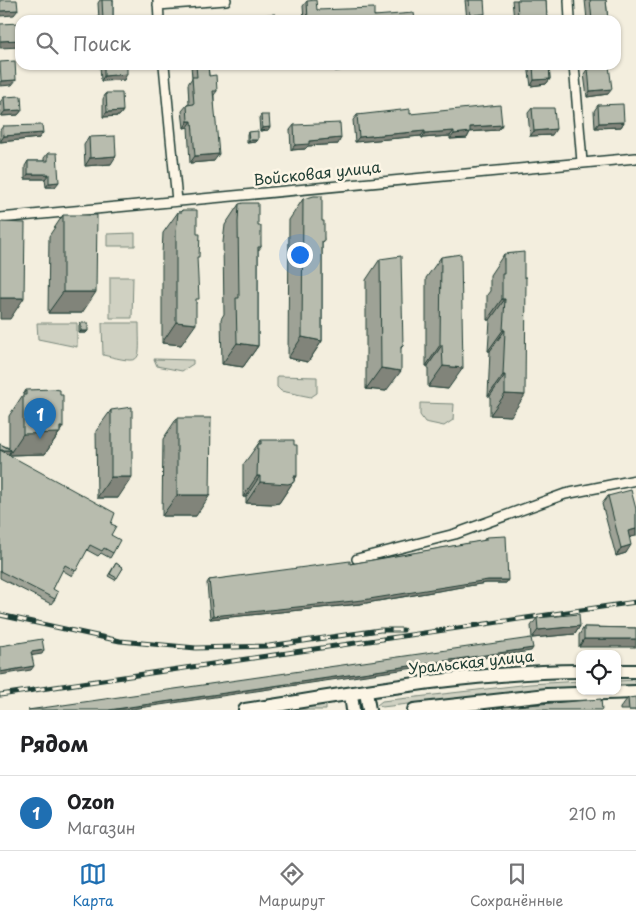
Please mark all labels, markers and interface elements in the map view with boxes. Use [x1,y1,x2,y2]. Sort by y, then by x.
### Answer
search box [15,15,621,70]
icon: search [33,29,61,57]
text: Поиск [73,29,131,57]
street label: Войсковая улица [252,154,382,191]
your location [287,242,313,268]
pin: 1 [24,398,56,439]
street label: Уральская улица [407,643,535,680]
map controls [576,650,621,695]
button: locate [576,650,621,695]
text: Рядом [20,727,88,759]
text: Ozon [67,787,115,815]
text: 1 [32,801,40,825]
text: 210 m [568,801,616,825]
text: Магазин [67,815,136,839]
tab: Карта [73,860,114,911]
tab: Маршрут [259,860,325,911]
tab: Сохранённые [470,860,563,911]

